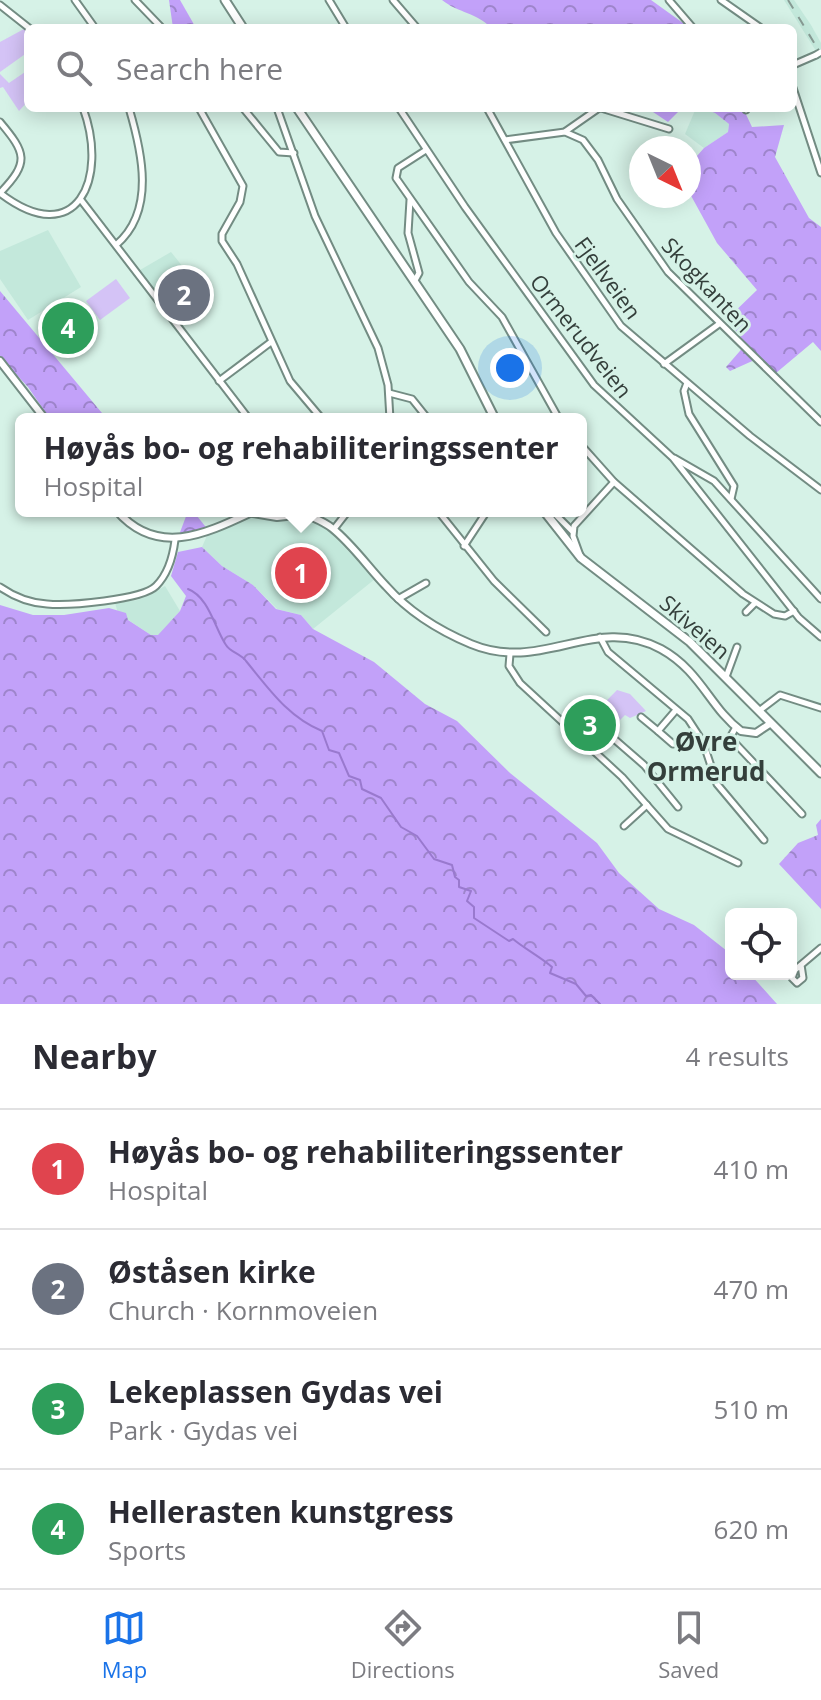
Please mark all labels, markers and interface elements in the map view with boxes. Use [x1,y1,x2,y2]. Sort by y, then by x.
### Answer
search box [24,24,797,112]
icon: search [52,46,96,90]
text: Search here [116,48,283,89]
north arrow [629,136,701,208]
street label: Fjellveien [569,230,649,325]
street label: Skogkanten [656,230,760,338]
pin: 2 [158,265,210,325]
street label: Ormerudveien [524,267,640,404]
pin: 4 [42,298,94,358]
your location [490,348,530,388]
popup [15,413,587,517]
text: Høyås bo- og rehabiliteringssenter [43,427,559,468]
text: Hospital [43,468,143,504]
pin: 1 [275,543,327,603]
street label: Skiveien [654,587,737,665]
pin: 3 [564,695,616,755]
district label: Øvre Ormerud [647,723,765,789]
map controls [725,908,797,980]
button: locate [725,908,797,980]
text: Nearby [32,1033,157,1079]
text: 4 results [686,1038,789,1074]
text: Høyås bo- og rehabiliteringssenter [108,1131,623,1172]
text: 1 [51,1151,65,1187]
text: 410 m [714,1151,789,1187]
text: Hospital [108,1172,208,1208]
text: Øståsen kirke [108,1251,316,1292]
text: 2 [51,1271,65,1307]
text: 470 m [714,1271,789,1307]
text: Church · Kornmoveien [108,1292,378,1328]
text: Lekeplassen Gydas vei [108,1371,443,1412]
text: 3 [51,1391,65,1427]
text: 510 m [714,1391,789,1427]
text: Park · Gydas vei [108,1412,298,1448]
text: Hellerasten kunstgress [108,1491,454,1532]
text: 4 [51,1511,65,1547]
text: 620 m [714,1511,789,1547]
text: Sports [108,1532,186,1568]
tab: Map [102,1606,147,1684]
tab: Directions [351,1606,455,1684]
tab: Saved [658,1606,719,1684]

